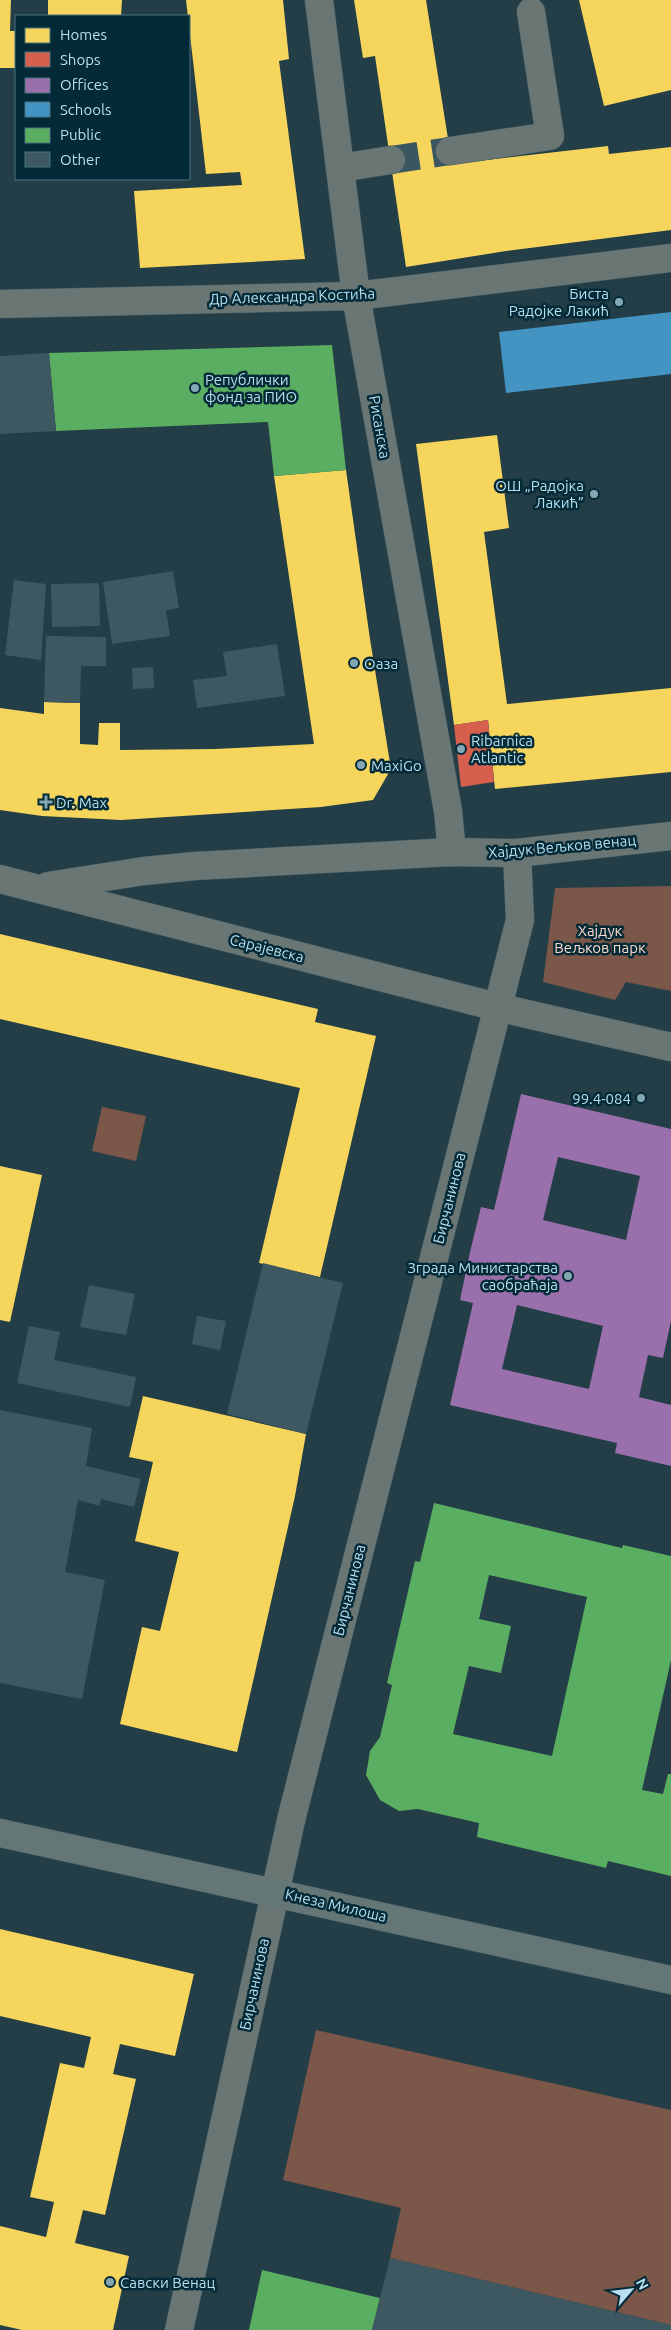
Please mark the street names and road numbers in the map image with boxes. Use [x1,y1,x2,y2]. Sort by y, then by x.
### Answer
street label: Др Александра Костића [209,285,375,307]
street label: Рисанска [366,394,394,460]
street label: Хајдук Вељков венац [487,831,637,861]
street label: Сарајевска [228,931,306,965]
street label: Бирчанинова [429,1151,469,1245]
street label: Бирчанинова [329,1543,369,1637]
street label: Кнеза Милоша [283,1885,389,1925]
street label: Бирчанинова [236,1936,272,2032]

